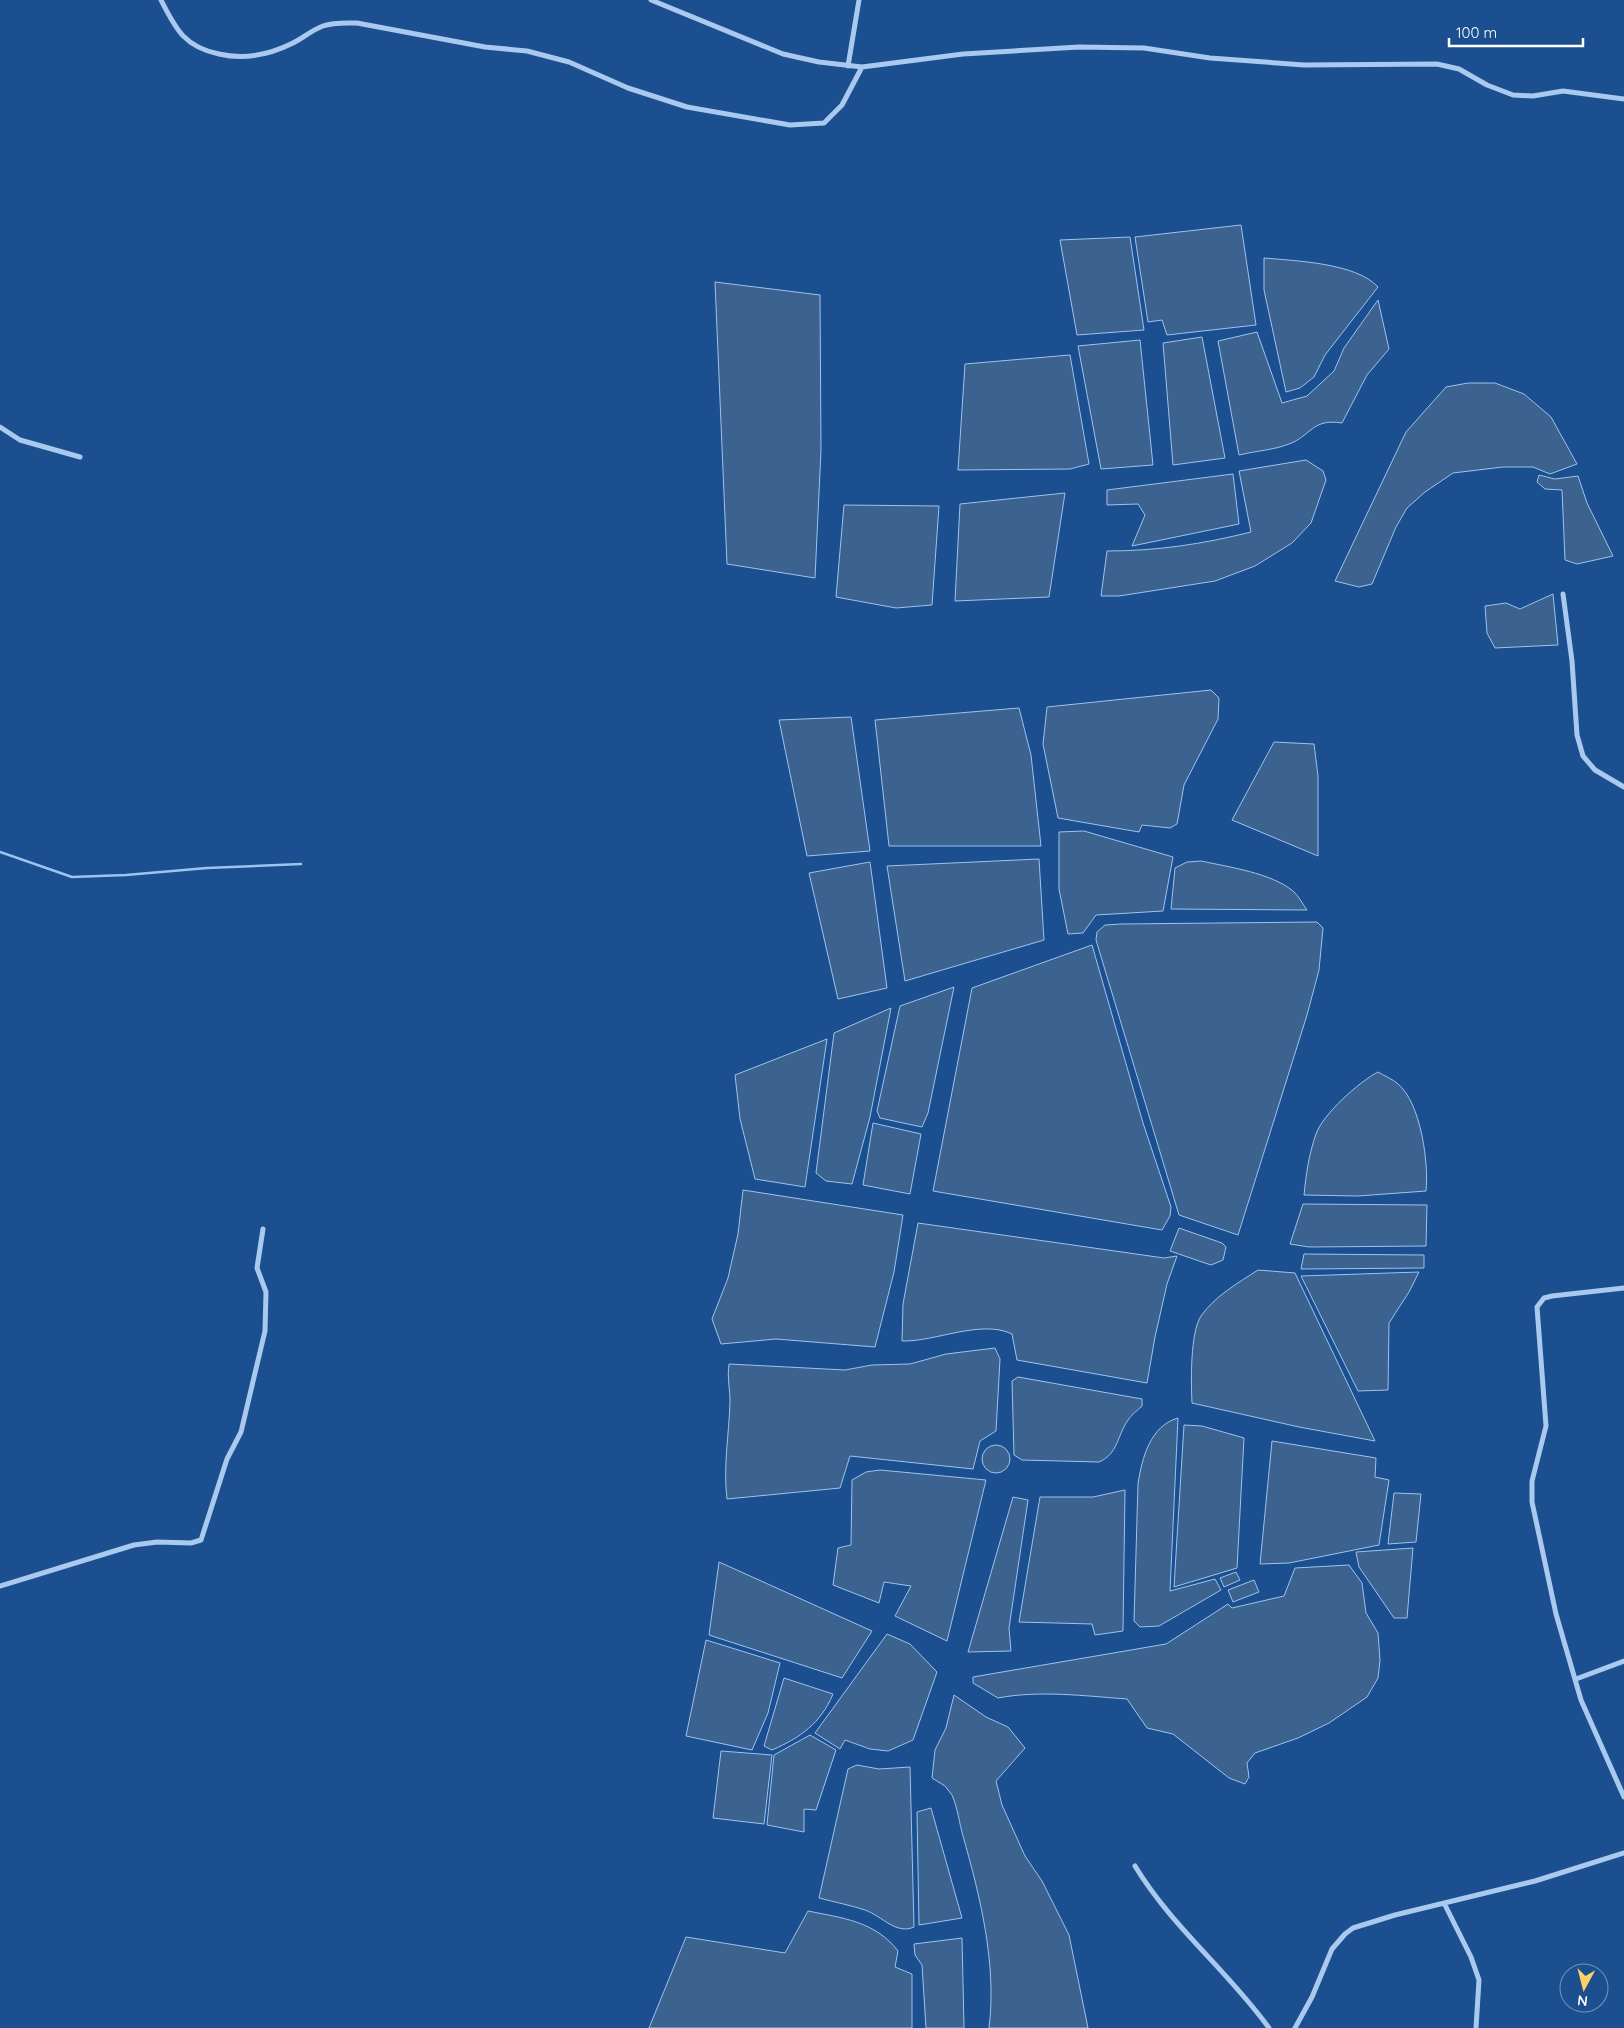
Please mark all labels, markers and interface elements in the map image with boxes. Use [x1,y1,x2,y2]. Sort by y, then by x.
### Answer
scale bar [1449,15,1583,47]
text: 100 m [1456,23,1497,42]
north arrow [1559,1963,1609,2013]
text: N [1576,1991,1589,2010]

